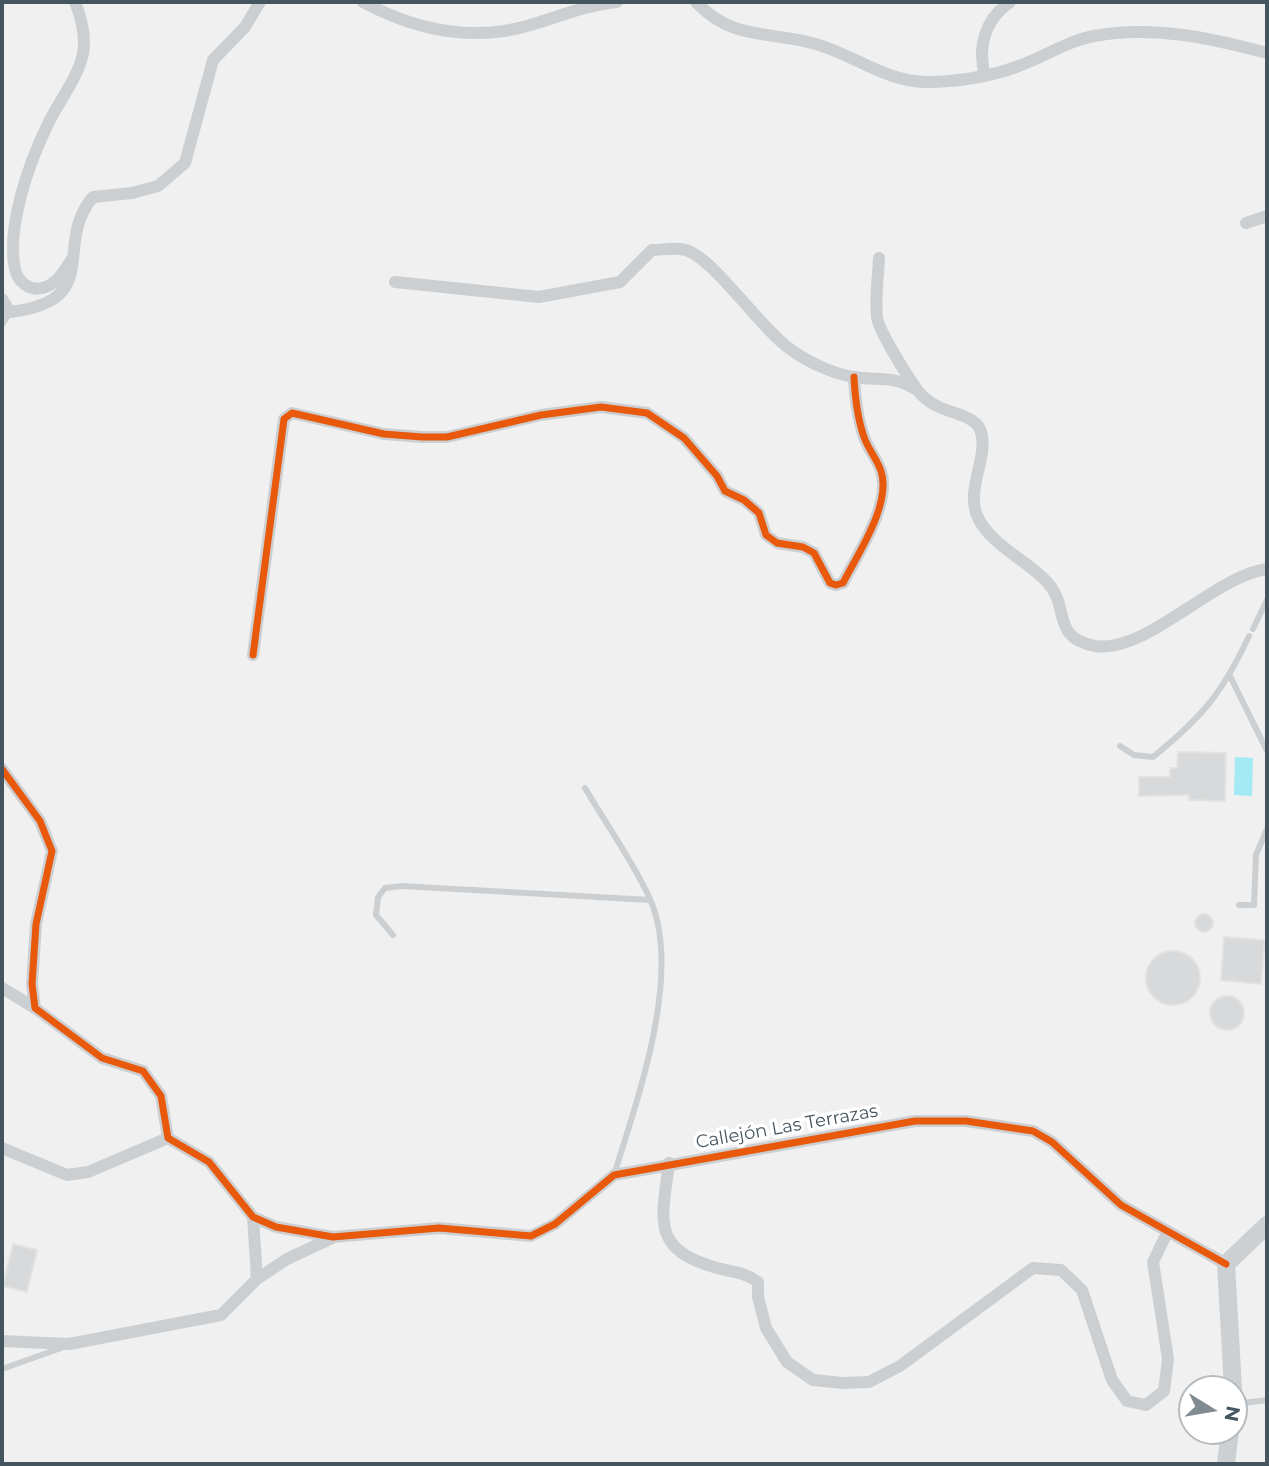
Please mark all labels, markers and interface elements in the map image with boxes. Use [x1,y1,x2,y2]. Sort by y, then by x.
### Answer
street label: Callejón Las Terrazas [694,1100,880,1154]
north arrow [1178,1375,1248,1445]
text: N [1219,1404,1245,1423]

